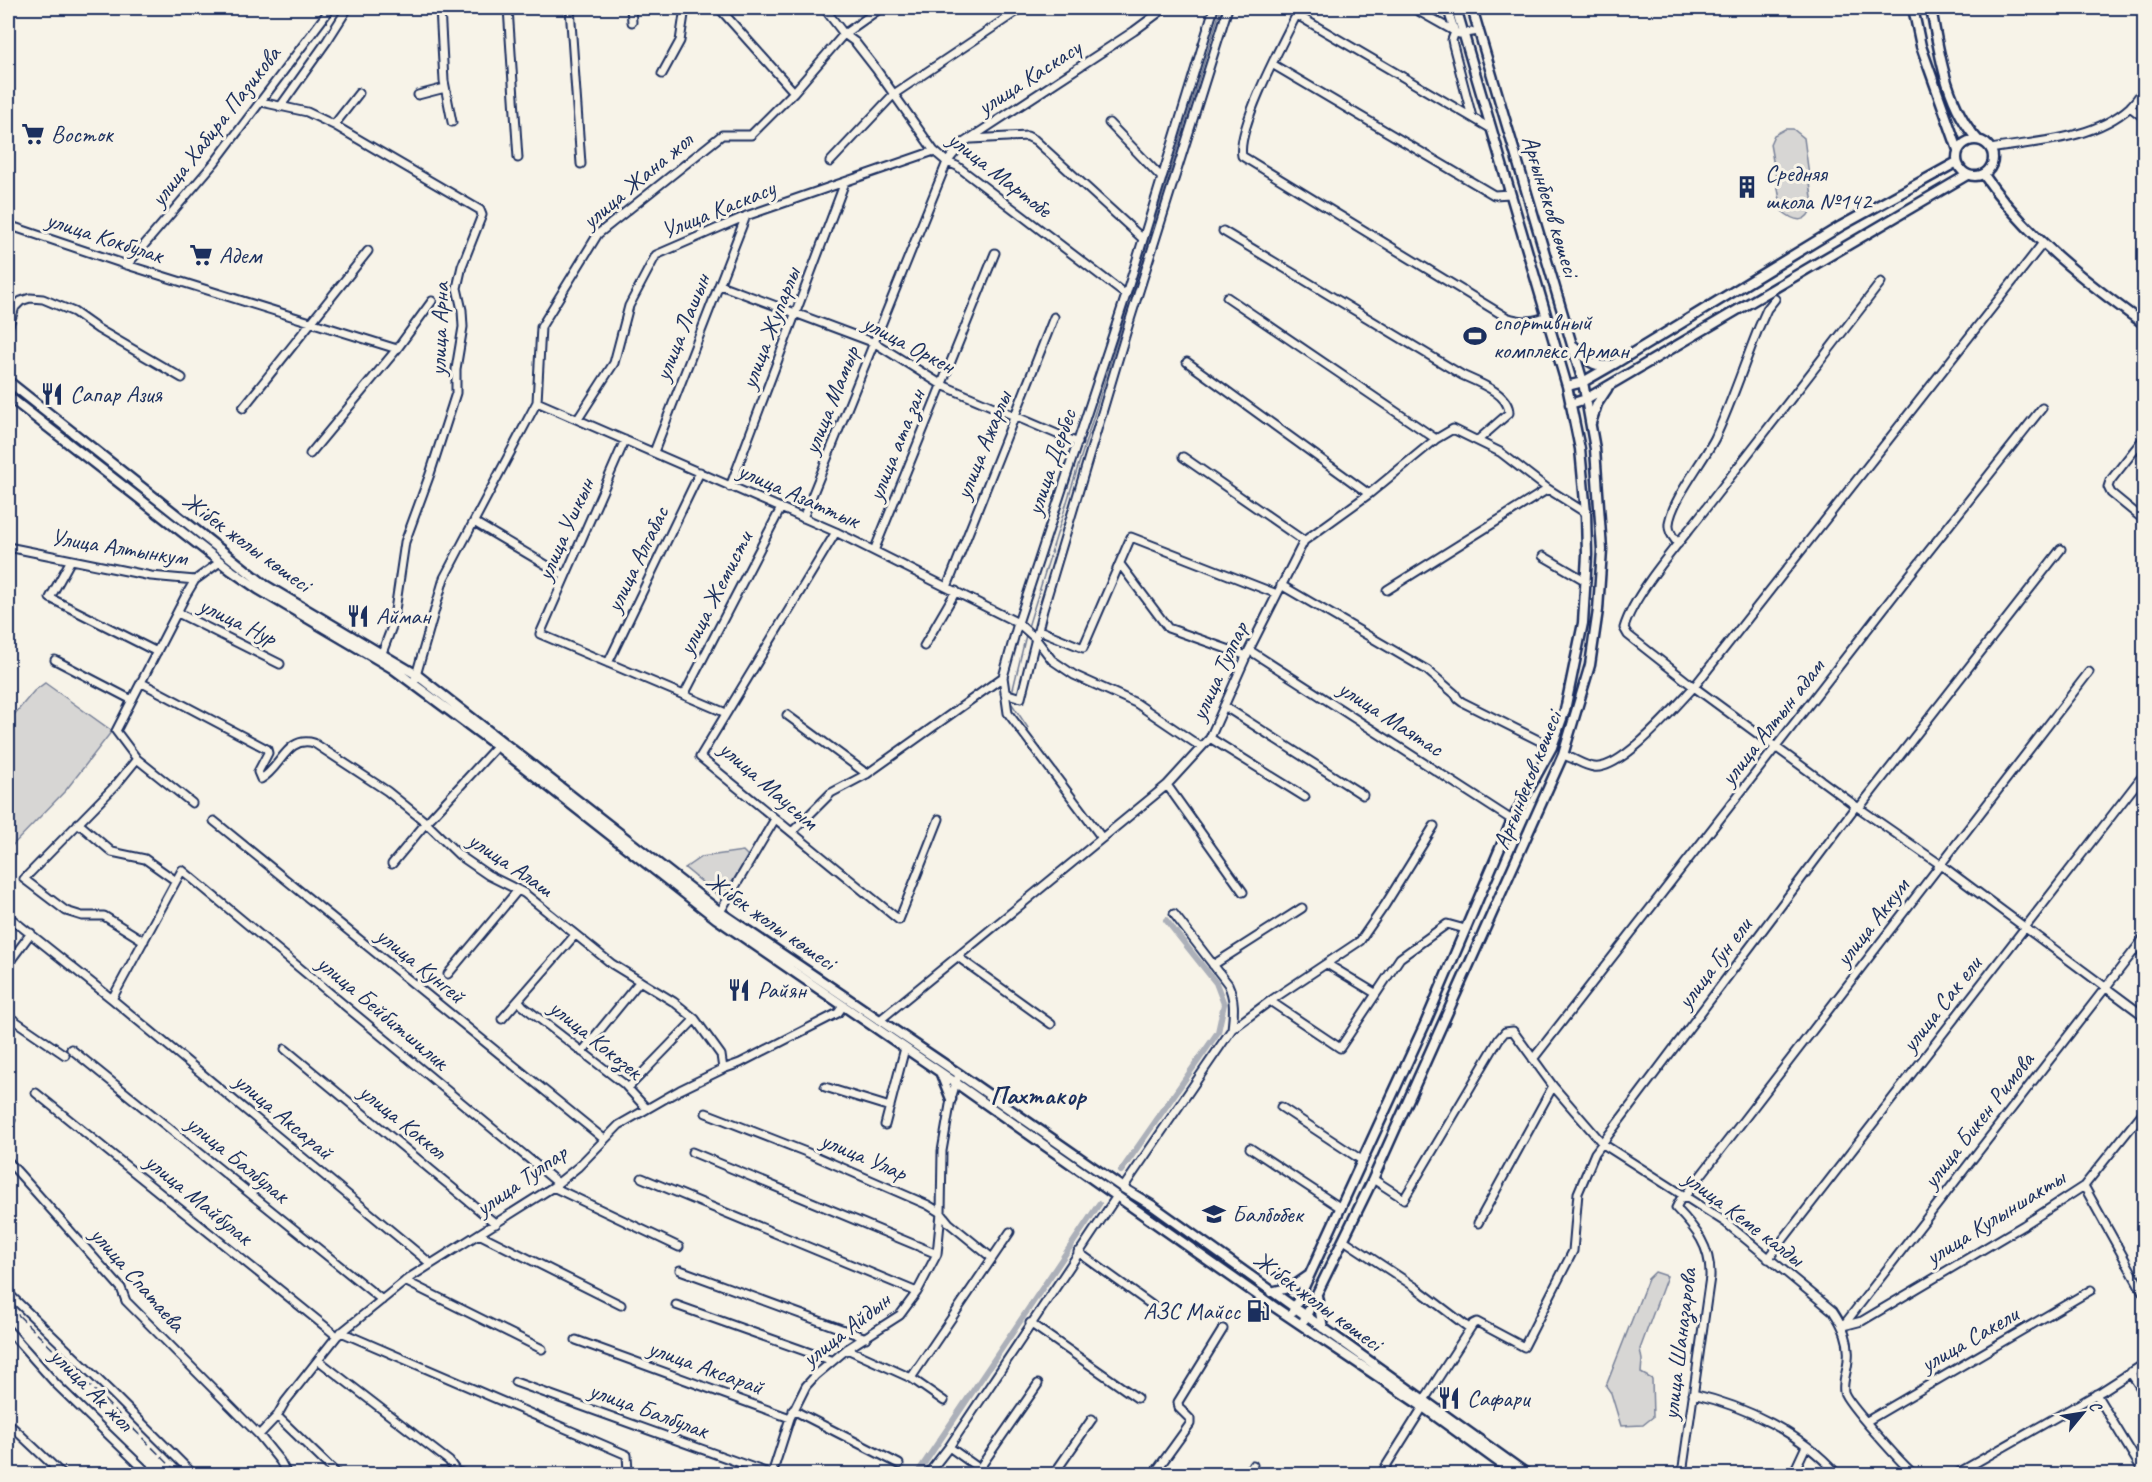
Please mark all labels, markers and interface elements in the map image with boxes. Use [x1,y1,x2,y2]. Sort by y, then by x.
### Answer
street label: улица Каскасу [970,31,1088,123]
street label: улица Хабира Пазикова [142,39,288,214]
place label: Восток [51,119,115,149]
supermarket icon: Восток [20,121,46,147]
street label: улица Мартобе [940,123,1060,225]
street label: улица Жана жол [574,124,700,236]
street label: Арғынбеков көшесі [1515,132,1587,283]
place label: Средняя школа №142 [1765,158,1873,216]
street label: Улица Каскасу [657,172,781,245]
building icon: Средняя школа №142 [1734,174,1760,200]
street label: улица Кокбулак [41,203,169,271]
place label: Адем [219,240,263,270]
supermarket icon: Адем [188,242,214,268]
street label: улица Жупарлы [732,261,808,395]
street label: улица Лашын [646,267,718,387]
street label: улица Арна [422,280,456,378]
street label: улица Оркен [856,307,961,381]
place label: спортивный комплекс Арман [1493,307,1631,365]
sports icon: спортивный комплекс Арман [1462,323,1488,349]
street label: улица Мамыр [795,341,867,460]
place label: Сапар Азия [70,379,163,409]
restaurant icon: Сапар Азия [39,381,65,407]
street label: улица ата зан [859,384,933,507]
street label: улица Ажарлы [947,384,1019,505]
street label: улица Дербес [1018,404,1084,521]
street label: улица Азаттык [732,454,866,536]
street label: улица Ушкын [528,471,602,587]
street label: Жібек жолы көшесі [177,485,319,600]
street label: улица Алгабас [598,500,676,619]
street label: Улица Алтынкум [49,521,191,573]
street label: улица Жемисти [670,524,760,661]
street label: улица Нур [193,589,283,653]
place label: Айман [376,601,432,631]
restaurant icon: Айман [345,603,371,629]
street label: улица Тулпар [1182,615,1256,727]
street label: улица Алтын адам [1712,651,1832,793]
street label: улица Маятас [1331,672,1450,764]
street label: Арғынбеков көшесі [1486,704,1569,854]
street label: улица Маусым [712,732,826,837]
street label: улица Алаш [461,824,560,904]
street label: Жібек жолы көшесі [700,865,844,978]
street label: улица Аккум [1827,870,1917,974]
street label: улица Гун ели [1669,910,1759,1016]
street label: улица Кунгей [369,919,473,1011]
street label: улица Бейбитшилик [309,947,457,1077]
street label: улица Сак ели [1893,948,1989,1059]
place label: Райян [757,975,808,1005]
restaurant icon: Райян [726,977,752,1003]
street label: улица Кокозек [541,991,650,1088]
street label: улица Бикен Римова [1914,1045,2041,1196]
street label: улица Аксарай [227,1065,341,1167]
street label: улица Коккол [352,1075,454,1167]
district label: Пахтакор [990,1079,1088,1112]
street label: улица Балбулак [179,1107,298,1211]
street label: улица Улар [815,1124,912,1188]
street label: улица Тулпар [468,1136,574,1224]
street label: улица Майбулак [137,1145,261,1253]
street label: улица Кулыншакты [1918,1161,2072,1273]
street label: улица Кеме калды [1676,1162,1812,1274]
place label: Балбобек [1232,1199,1305,1229]
school or university icon: Балбобек [1201,1201,1227,1227]
street label: улица Спатаева [83,1219,193,1339]
street label: Жібек жолы көшесі [1248,1244,1390,1359]
street label: улица Шаназарова [1655,1265,1704,1423]
street label: улица Айдын [794,1284,898,1374]
place label: АЗС Майсс [1143,1296,1242,1326]
fuel station icon: АЗС Майсс [1245,1298,1271,1324]
street label: улица Сакели [1913,1298,2025,1380]
street label: улица Аксарай [643,1332,769,1402]
street label: улица Ак жол [42,1339,141,1438]
street label: улица Балбулак [584,1374,715,1446]
place label: Сафари [1467,1383,1532,1413]
north arrow [2053,1383,2113,1443]
restaurant icon: Сафари [1436,1385,1462,1411]
text: С [2084,1398,2107,1416]

